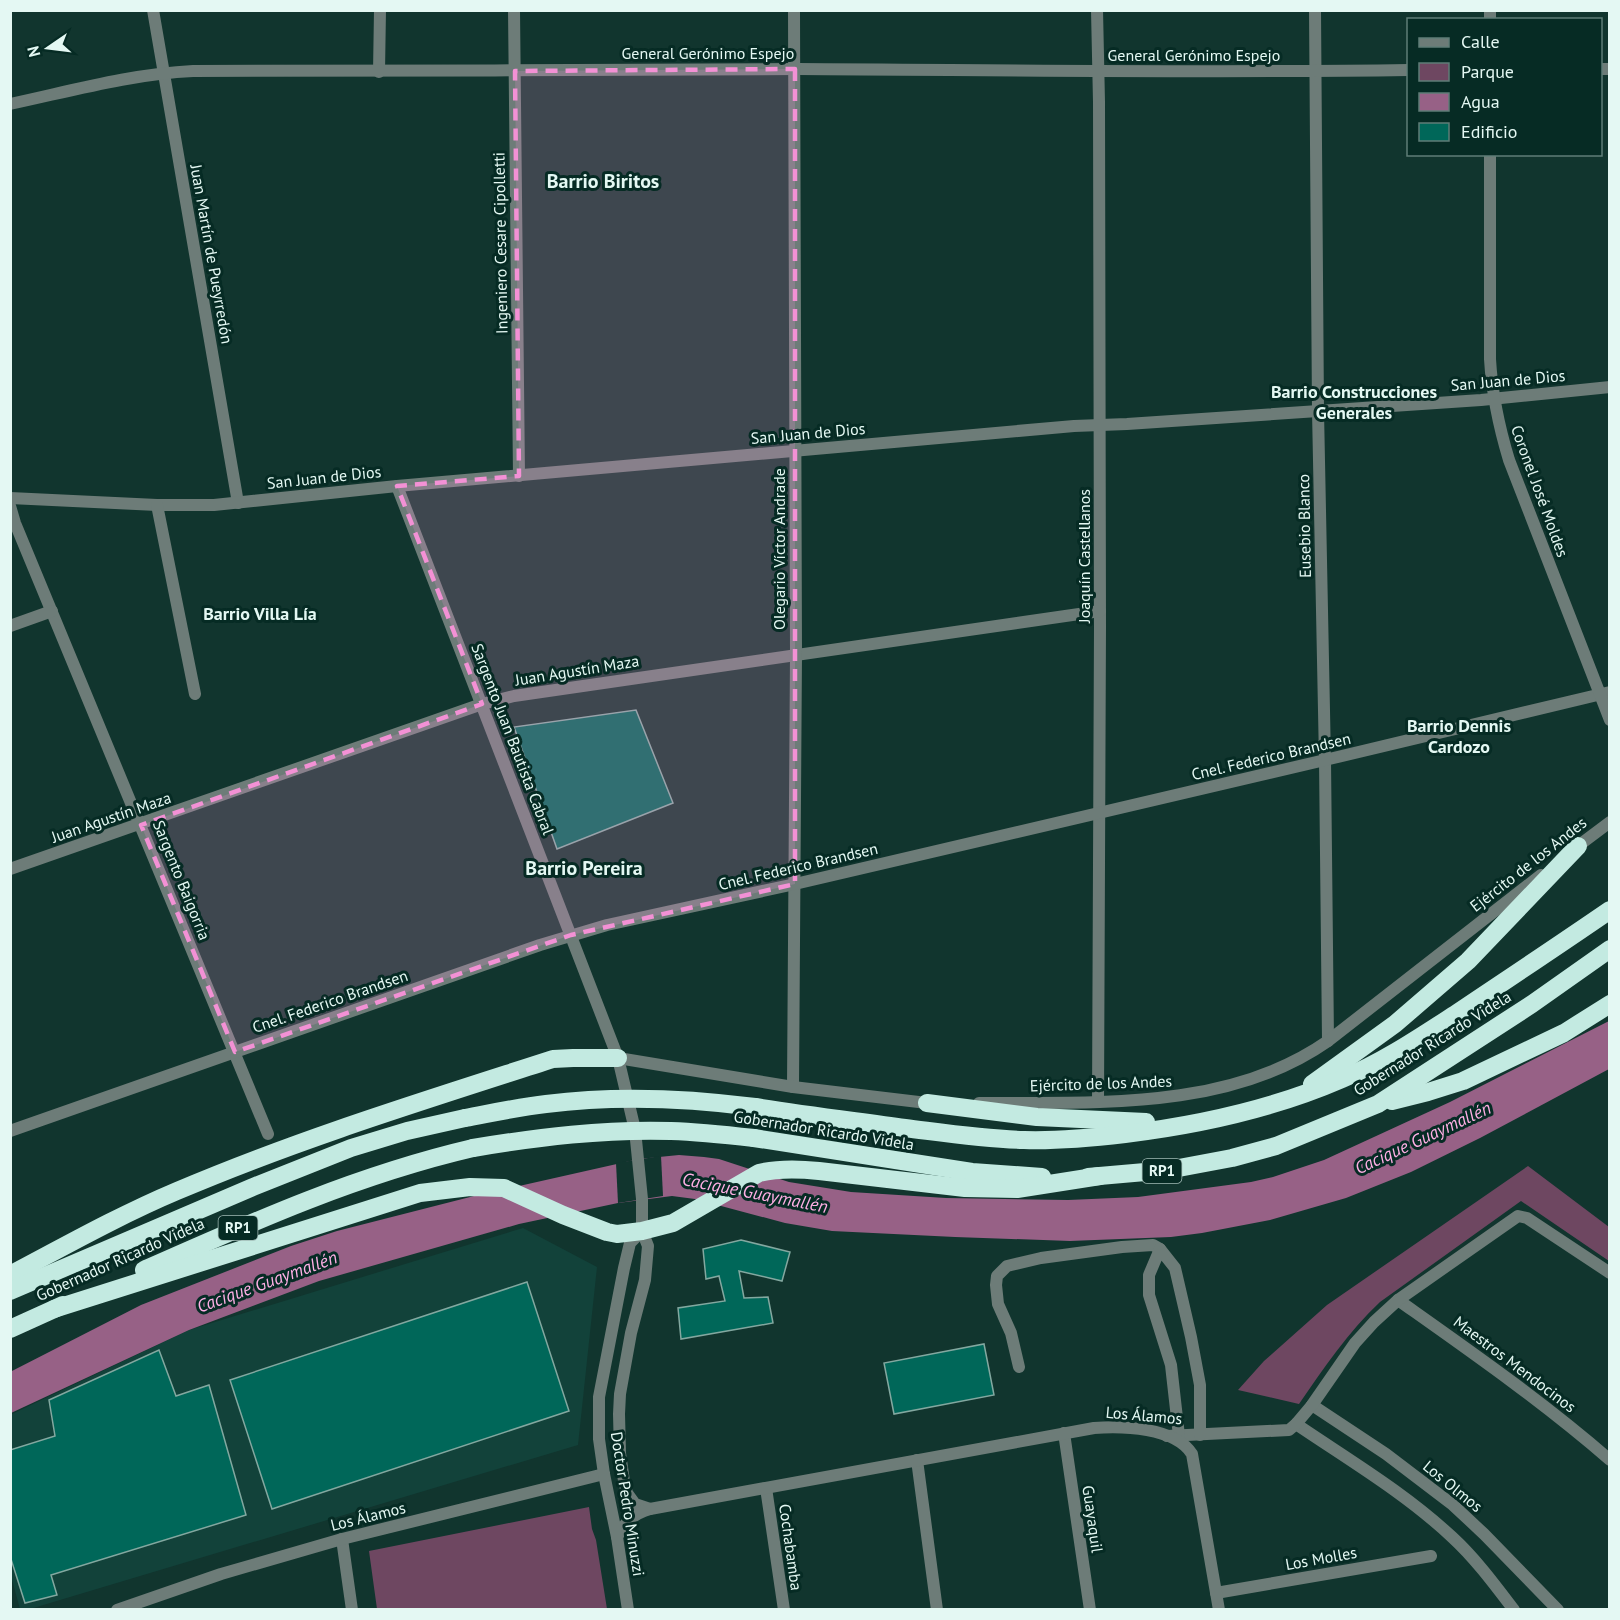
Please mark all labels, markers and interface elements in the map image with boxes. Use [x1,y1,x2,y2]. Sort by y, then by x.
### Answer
north arrow [18,18,78,78]
legend [1407,18,1602,156]
text: Calle [1461,30,1500,53]
street label: General Gerónimo Espejo [622,43,794,63]
text: N [22,44,44,59]
street label: General Gerónimo Espejo [1108,45,1280,65]
text: Parque [1461,60,1514,83]
text: Agua [1461,90,1500,113]
text: Edificio [1461,120,1517,143]
street label: Ingeniero Cesare Cipolletti [488,152,512,334]
street label: Juan Martín de Pueyrredón [186,162,238,345]
district label: Barrio Biritos [547,168,659,194]
street label: San Juan de Dios [1450,365,1566,395]
district label: Barrio Construcciones Generales [1271,380,1437,424]
street label: San Juan de Dios [750,418,866,448]
street label: Coronel José Moldes [1507,422,1573,560]
street label: San Juan de Dios [266,461,382,493]
street label: Olegario Víctor Andrade [769,468,789,630]
street label: Eusebio Blanco [1293,474,1315,578]
street label: Joaquín Castellanos [1074,489,1094,624]
district label: Barrio Villa Lía [203,602,317,625]
street label: Sargento Juan Bautista Cabral [467,641,559,838]
street label: Juan Agustín Maza [513,650,640,690]
district label: Barrio Dennis Cardozo [1407,714,1511,758]
street label: Cnel. Federico Brandsen [1189,728,1353,784]
street label: Juan Agustín Maza [48,787,173,847]
street label: Ejército de los Andes [1466,812,1590,916]
street label: Sargento Baigorria [149,817,215,943]
street label: Cnel. Federico Brandsen [716,838,880,894]
district label: Barrio Pereira [525,855,643,881]
street label: Cnel. Federico Brandsen [250,965,410,1037]
street label: Gobernador Ricardo Videla [1349,986,1515,1100]
street label: Ejército de los Andes [1030,1071,1173,1095]
water label: Cacique Guaymallén [1351,1096,1495,1179]
street label: Gobernador Ricardo Videla [732,1106,916,1154]
road number: RP1 [1142,1159,1182,1183]
water label: Cacique Guaymallén [680,1167,830,1218]
street label: Gobernador Ricardo Videla [33,1213,207,1305]
road number: RP1 [218,1216,258,1240]
water label: Cacique Guaymallén [193,1245,340,1318]
street label: Maestros Mendocinos [1450,1311,1580,1417]
street label: Los Álamos [1105,1402,1183,1428]
street label: Doctor Pedro Minuzzi [607,1430,649,1578]
street label: Los Olmos [1419,1456,1487,1516]
street label: Guayaquil [1078,1484,1108,1554]
street label: Los Álamos [328,1497,408,1535]
street label: Cochabamba [775,1502,807,1592]
street label: Los Molles [1284,1542,1359,1574]

